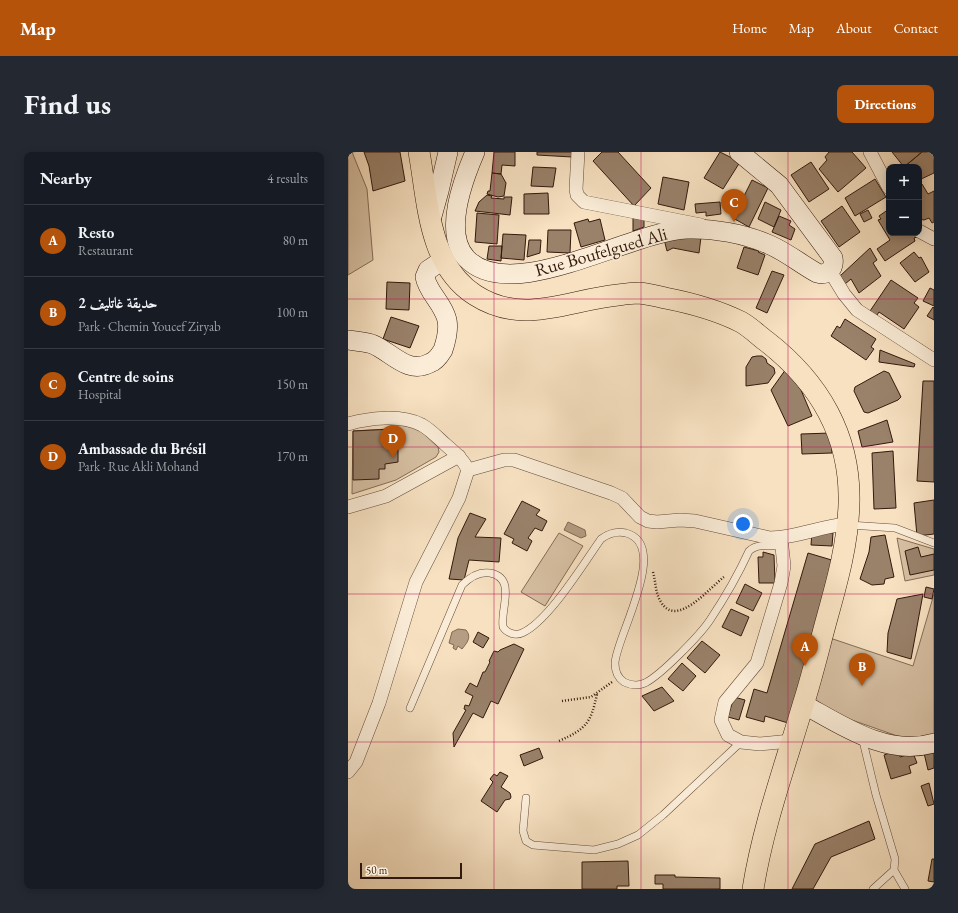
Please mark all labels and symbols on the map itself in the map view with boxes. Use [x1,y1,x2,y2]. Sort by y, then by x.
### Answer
pin: C [721,189,747,222]
street label: Rue Boufelgued Ali [532,221,670,281]
pin: D [380,425,406,458]
your location [733,514,753,534]
pin: A [792,633,818,666]
pin: B [849,653,875,686]
scale bar [360,861,462,880]

